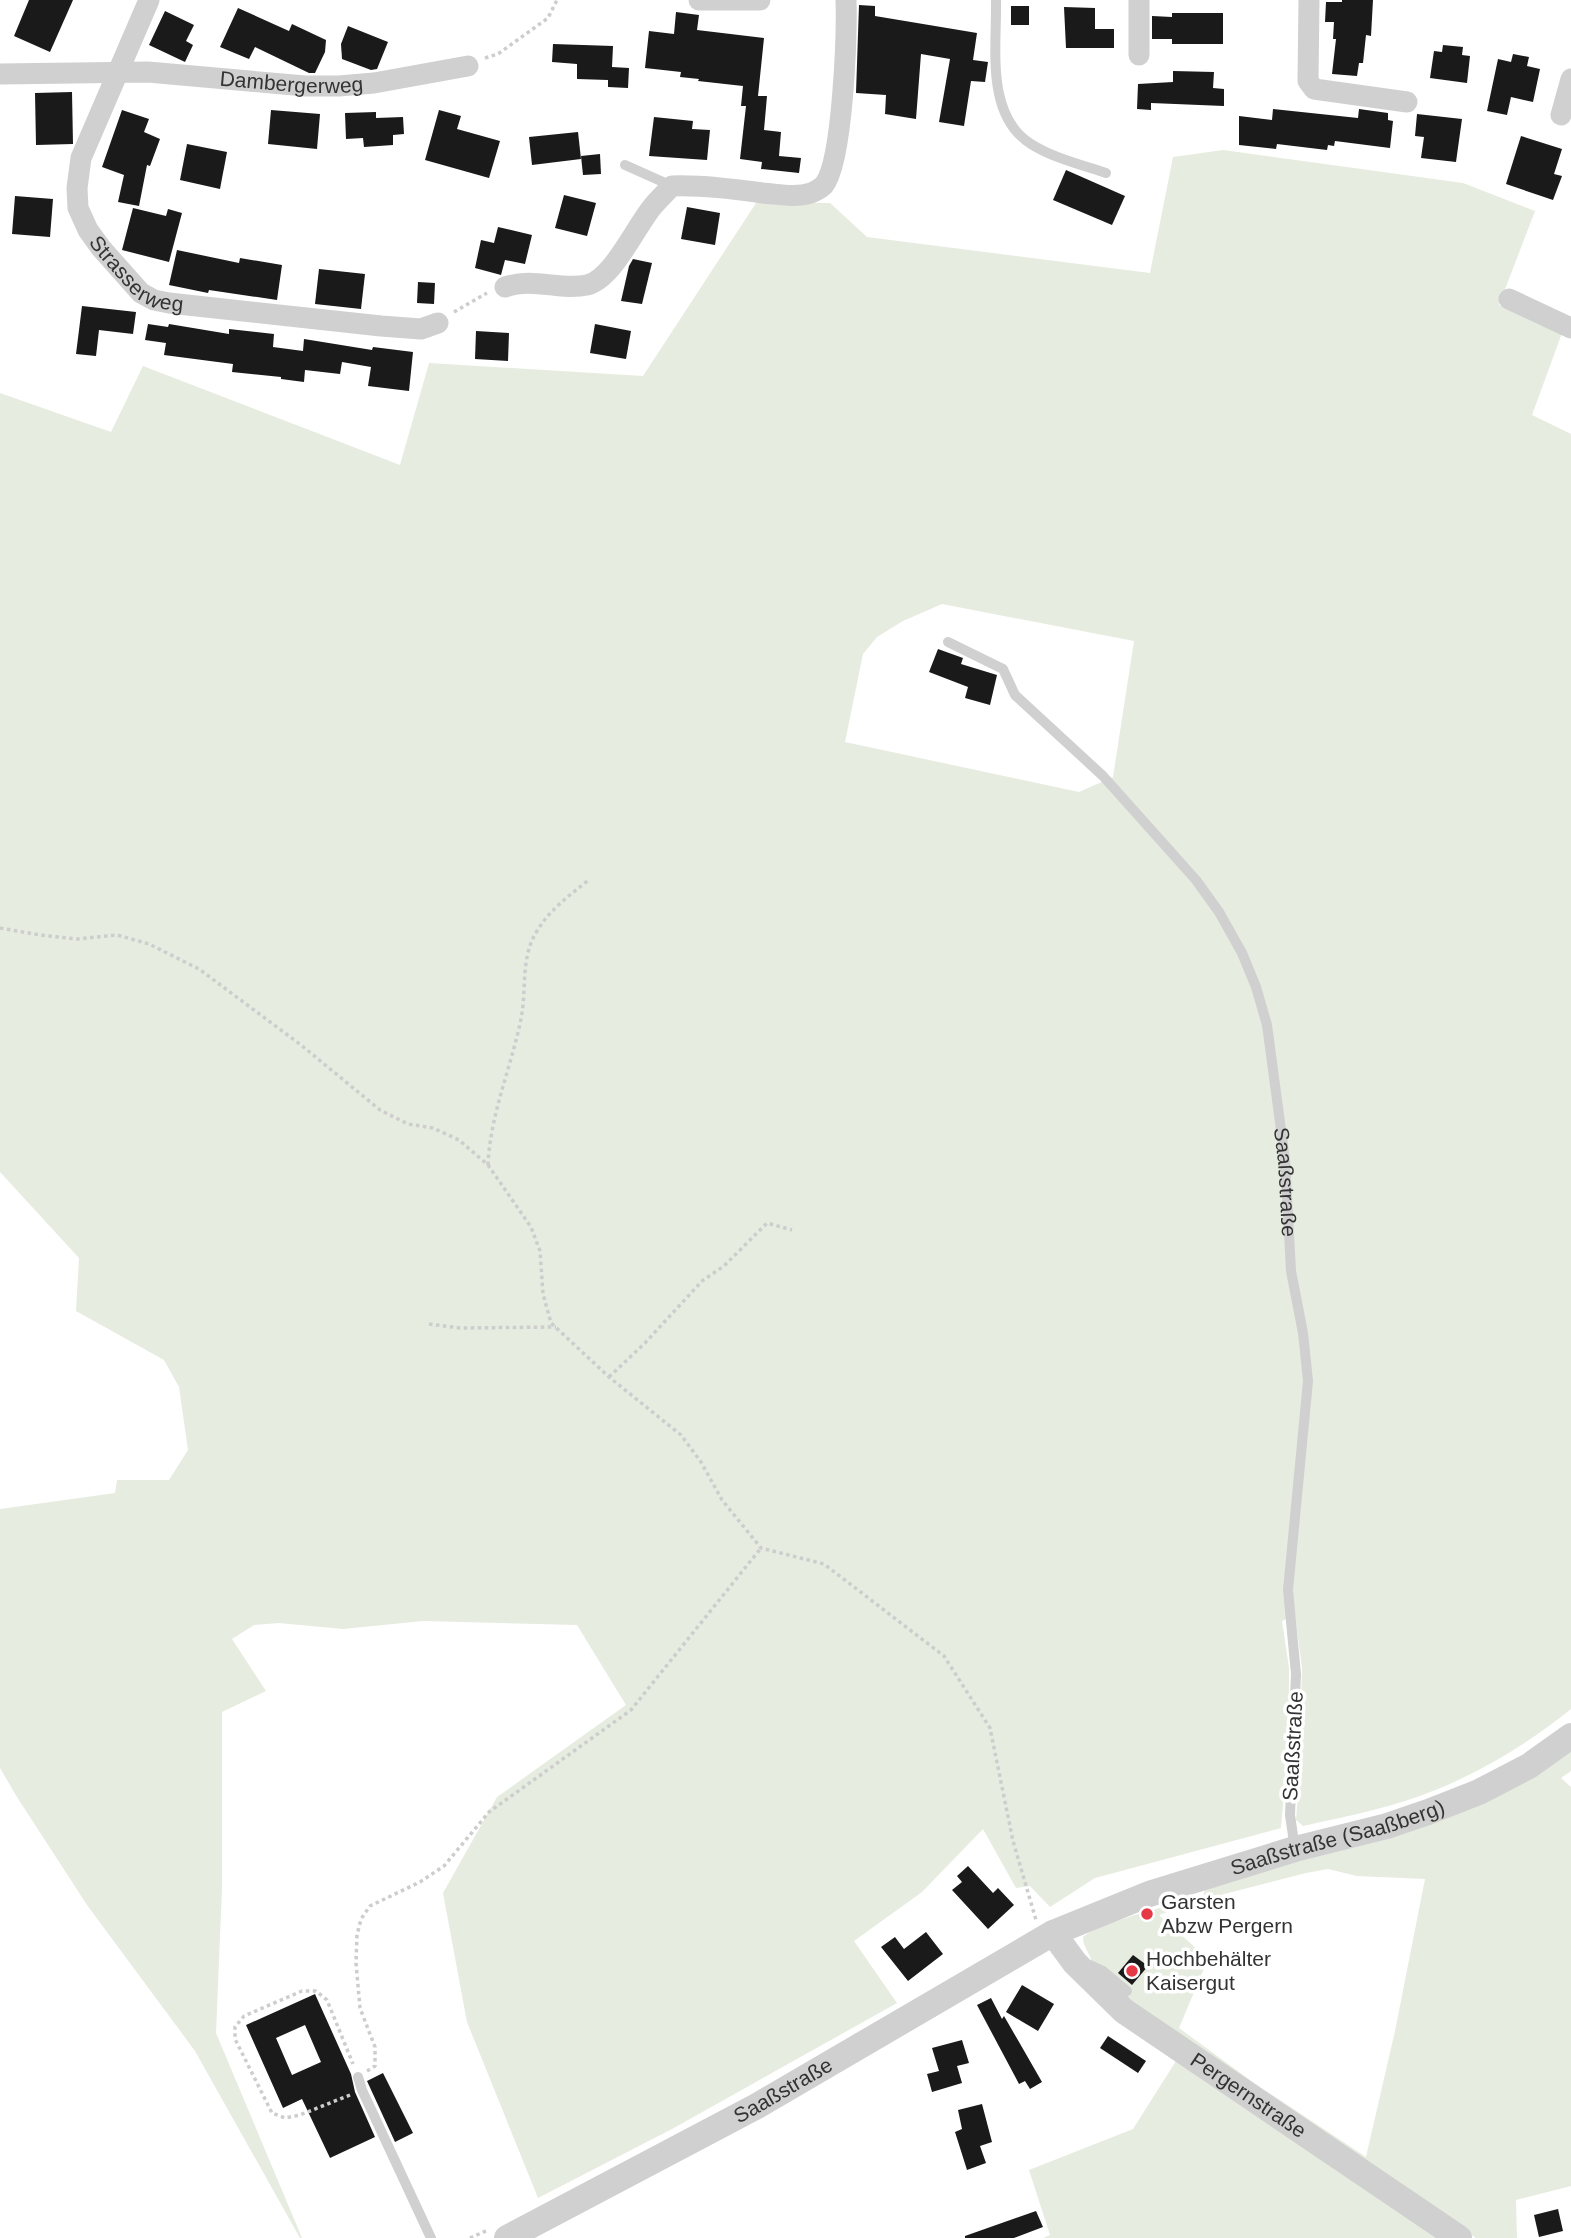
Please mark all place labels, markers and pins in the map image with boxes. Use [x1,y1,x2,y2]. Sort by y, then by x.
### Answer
place label: Garsten Abzw Pergern [1161,1890,1293,1937]
marker: Garsten Abzw Pergern [1139,1906,1155,1922]
place label: Hochbehälter Kaisergut [1146,1947,1271,1994]
marker: Hochbehälter Kaisergut [1124,1963,1140,1979]

